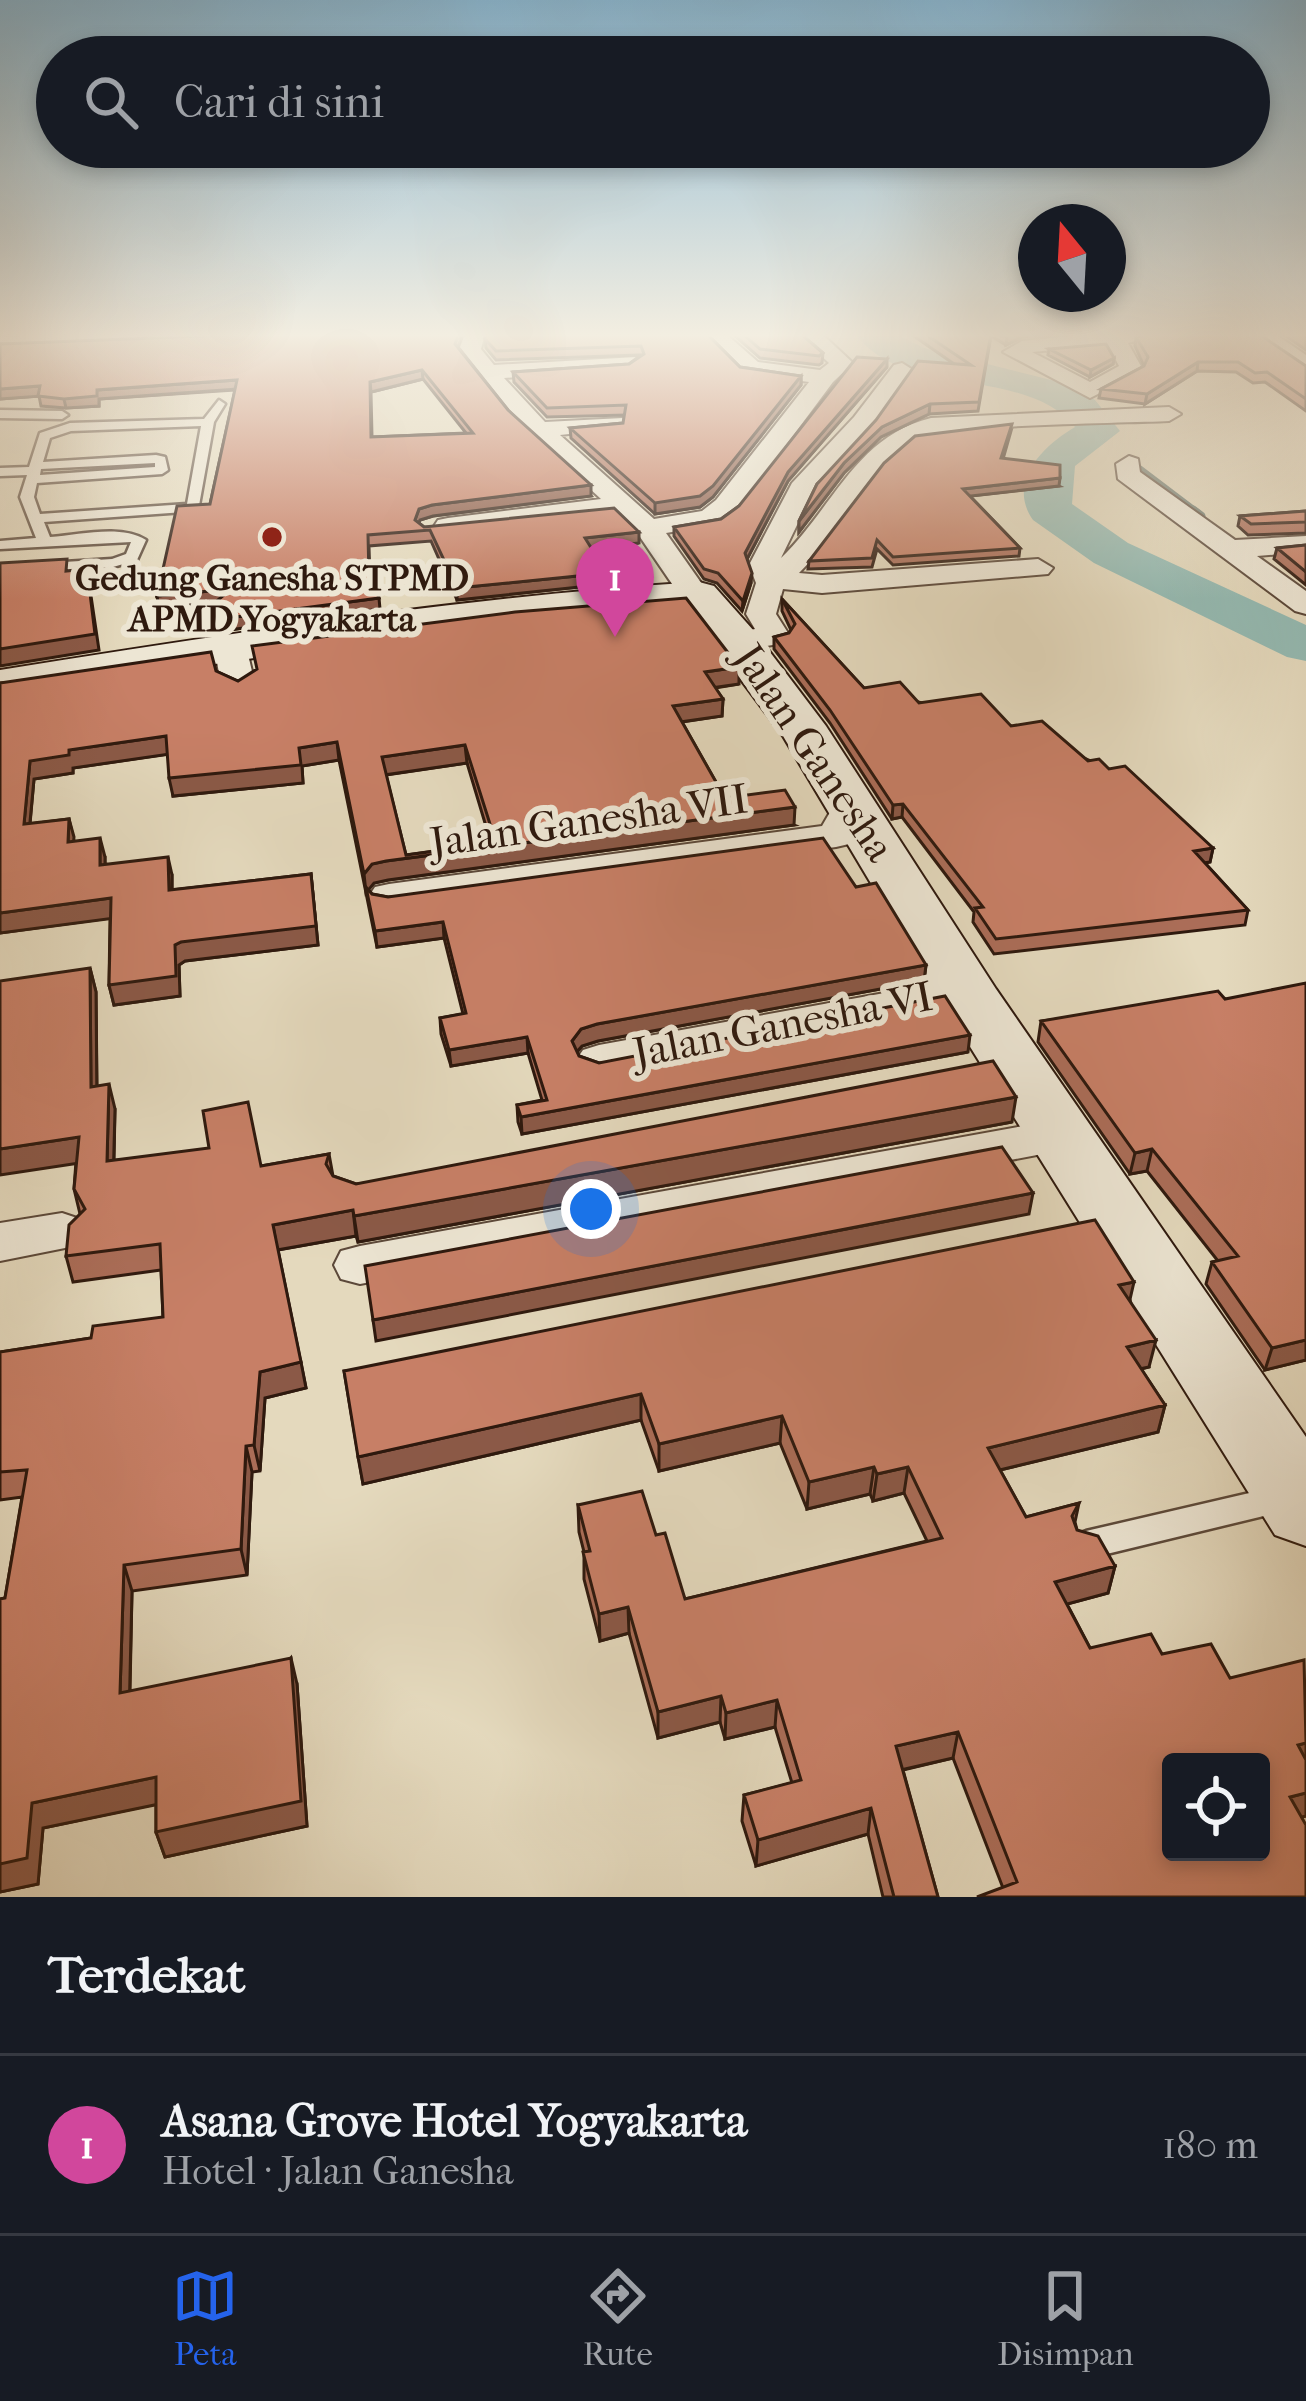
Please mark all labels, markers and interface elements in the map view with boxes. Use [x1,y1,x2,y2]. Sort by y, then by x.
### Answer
search box [36,36,1270,168]
icon: search [78,69,144,135]
text: Cari di sini [174,76,384,129]
north arrow [1018,204,1126,312]
marker: Gedung Ganesha STPMD APMD Yogyakarta [259,524,285,550]
pin: 1 [576,538,654,637]
place label: Gedung Ganesha STPMD APMD Yogyakarta [75,557,469,640]
street label: Jalan Ganesha [722,633,905,871]
street label: Jalan Ganesha VII [424,774,751,868]
street label: Jalan Ganesha VI [626,972,937,1079]
your location [561,1179,621,1239]
map controls [1162,1753,1270,1861]
button: locate [1162,1753,1270,1861]
text: Terdekat [48,1945,245,2005]
text: Asana Grove Hotel Yogyakarta [162,2095,747,2148]
text: 1 [80,2122,94,2168]
text: 180 m [1162,2122,1258,2168]
text: Hotel · Jalan Ganesha [162,2148,514,2194]
tab: Peta [172,2263,238,2374]
tab: Rute [583,2263,653,2374]
tab: Disimpan [997,2263,1134,2374]

